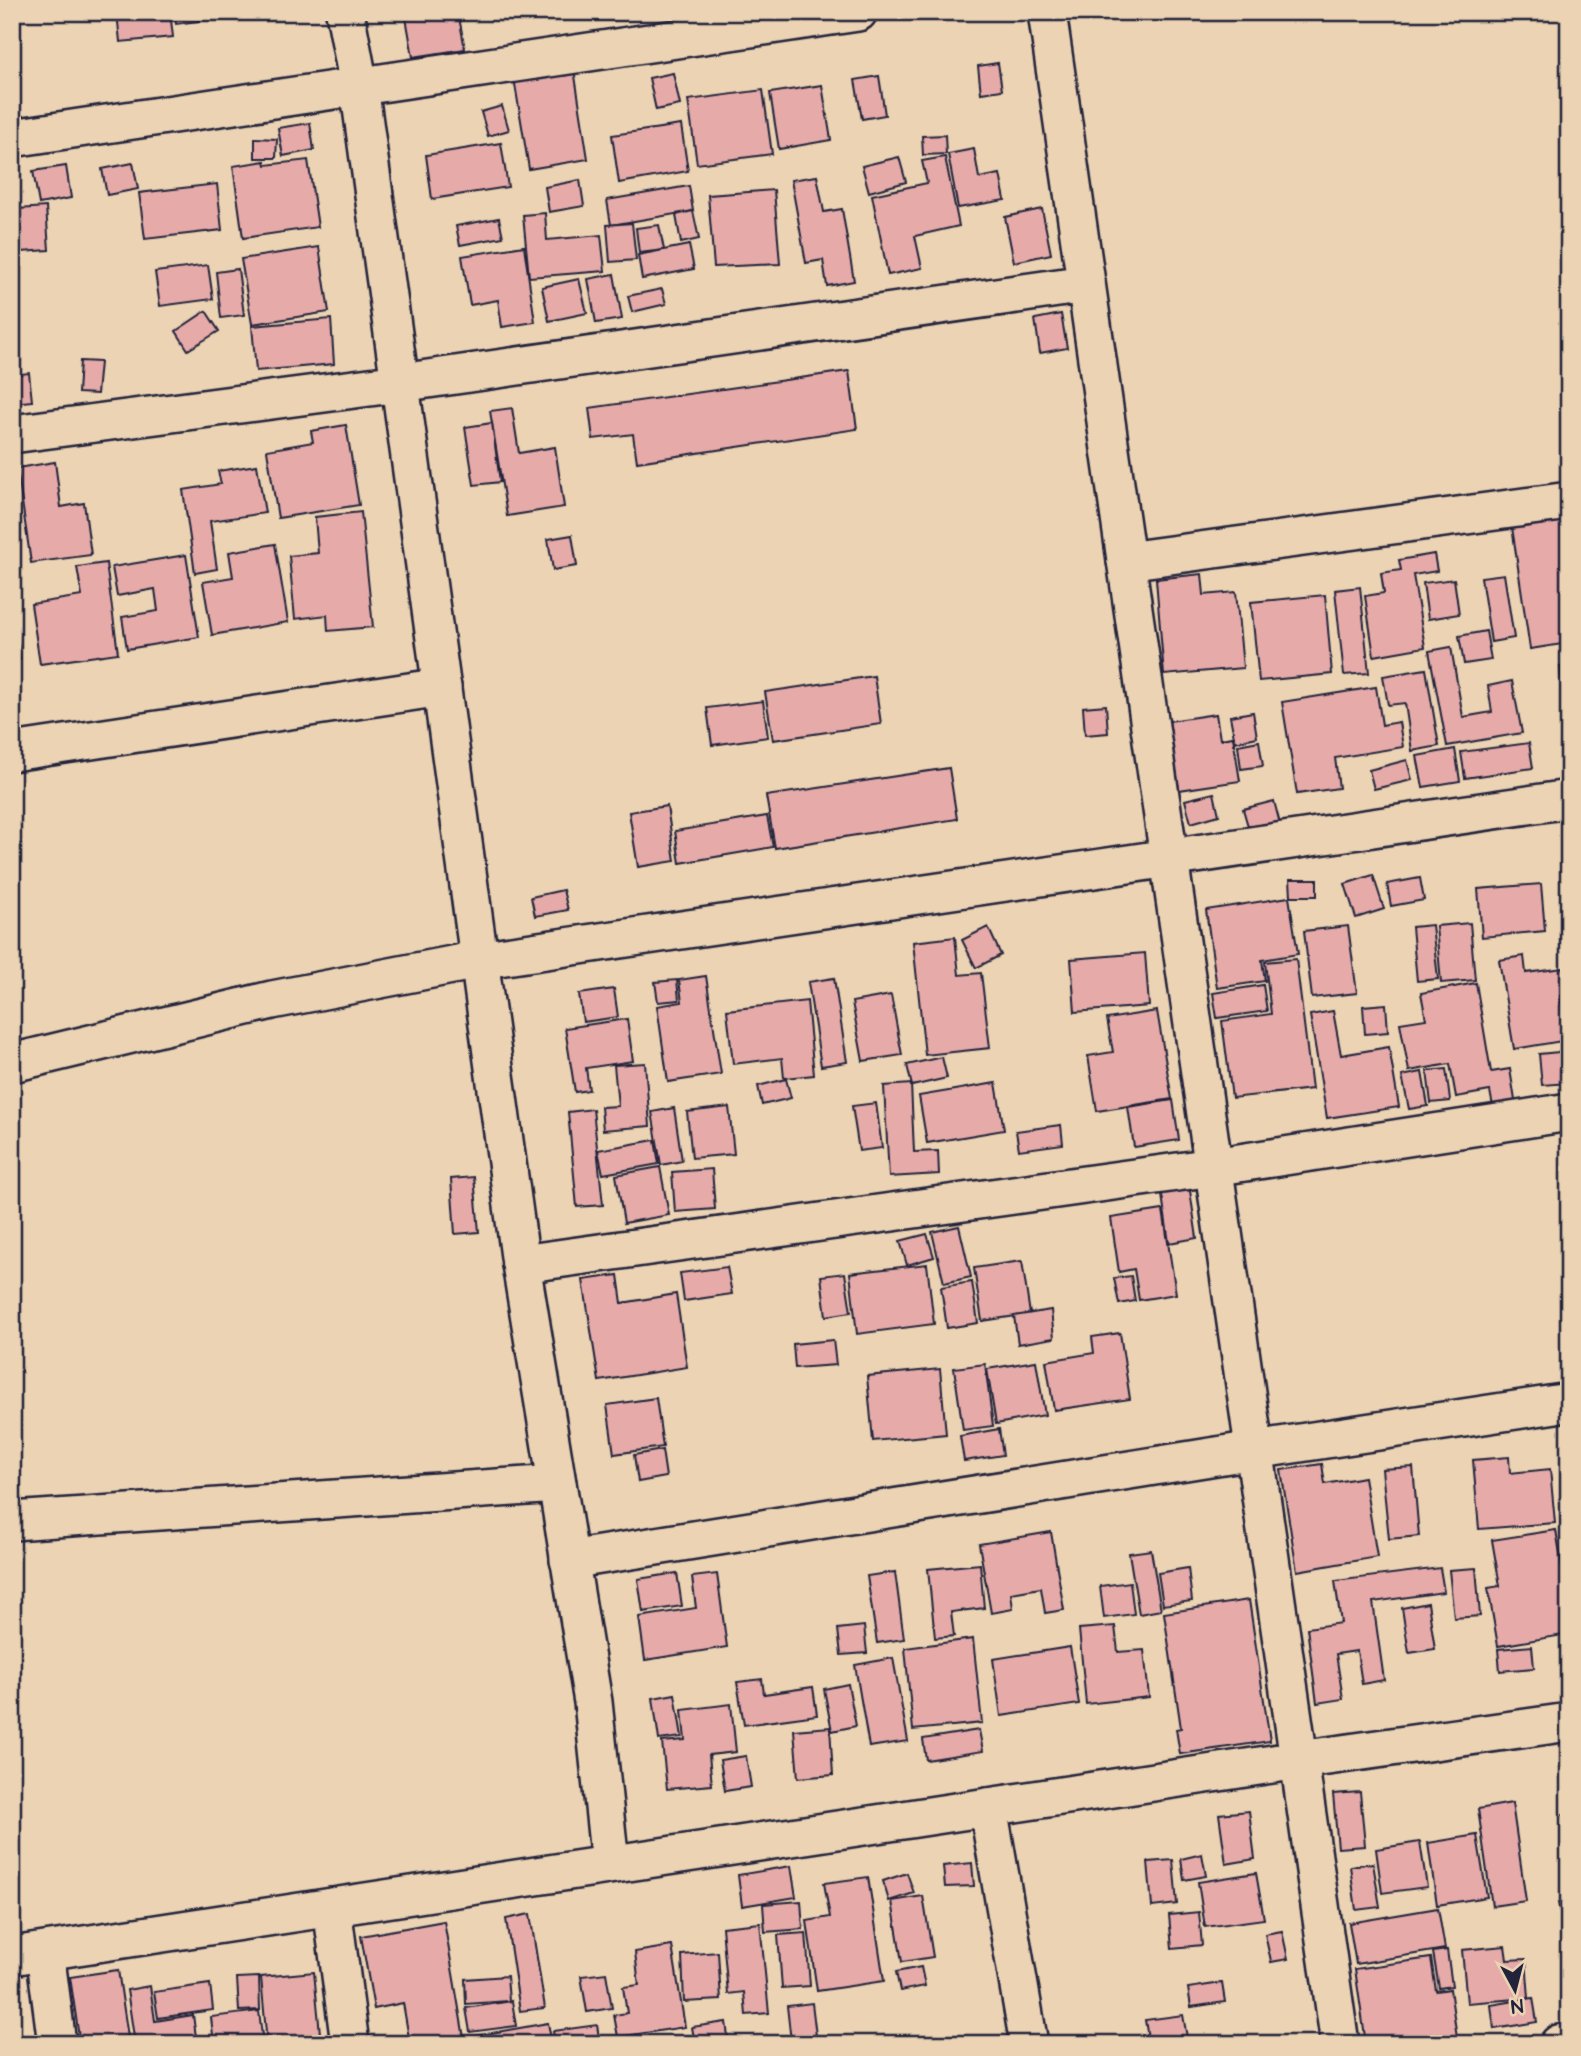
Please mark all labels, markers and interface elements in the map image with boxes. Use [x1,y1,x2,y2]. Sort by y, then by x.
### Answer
north arrow [1480,1954,1550,2024]
text: N [1509,1991,1524,2020]

